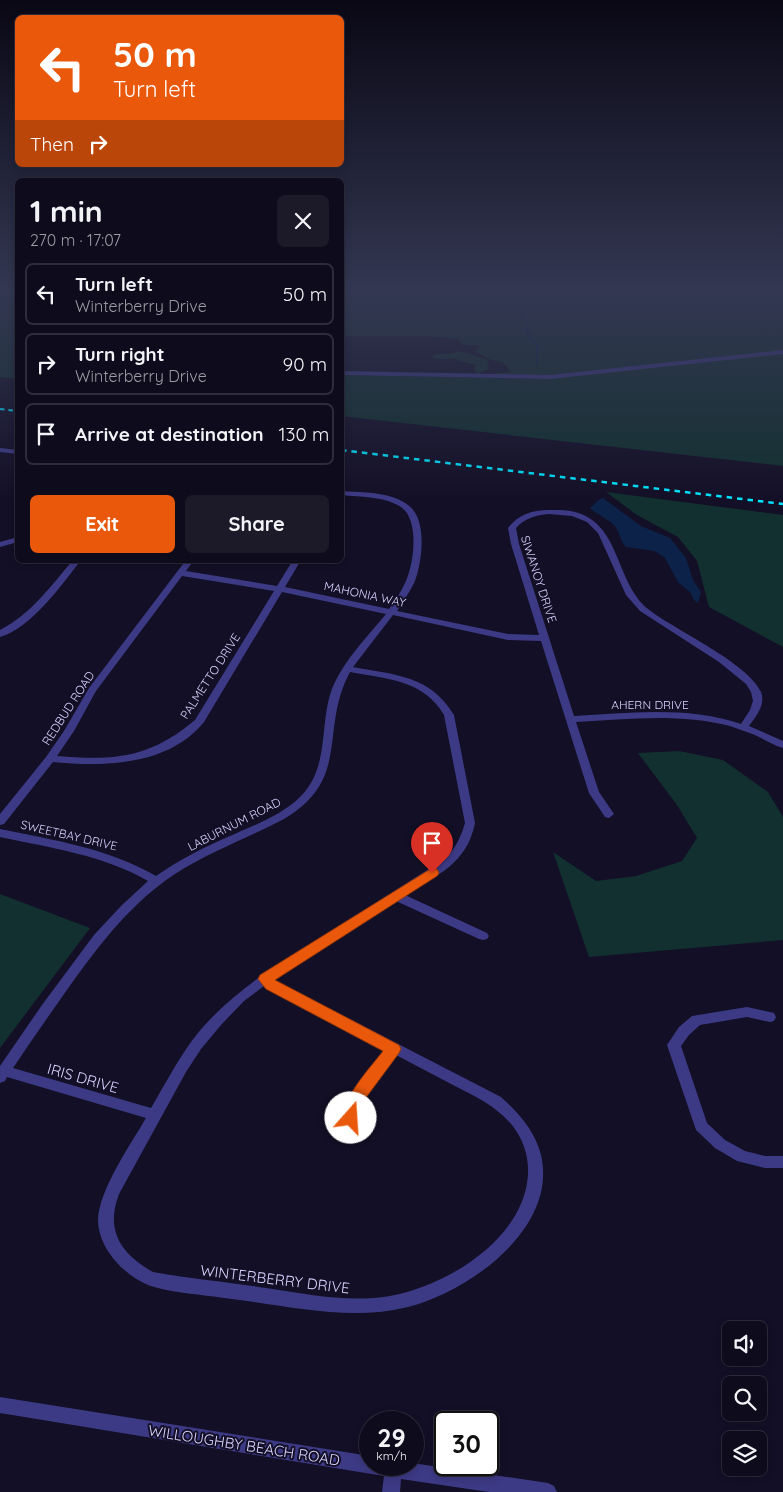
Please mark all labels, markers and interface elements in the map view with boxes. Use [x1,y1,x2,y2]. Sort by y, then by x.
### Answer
text: 50 m [113,32,197,76]
icon: left [30,35,95,100]
text: Turn left [113,75,196,103]
icon: right [84,130,112,158]
text: Then [30,132,74,156]
text: 1 min [30,192,103,230]
button: close [277,195,329,247]
text: 270 m · 17:07 [30,230,121,250]
text: Turn left [75,272,153,296]
icon: left [32,280,60,308]
text: 50 m [283,282,327,306]
text: Winterberry Drive [75,296,207,316]
text: Turn right [75,342,164,366]
icon: right [32,350,60,378]
text: 90 m [283,352,327,376]
text: Winterberry Drive [75,366,207,386]
icon: arrive [32,420,60,448]
text: Arrive at destination [75,422,264,446]
text: 130 m [279,422,329,446]
button: Exit [30,495,175,553]
button: Share [185,495,329,553]
street label: SIWANOY DRIVE [518,533,560,625]
street label: MAHONIA WAY [323,578,408,610]
street label: PALMETTO DRIVE [177,630,243,722]
street label: REDBUD ROAD [39,668,98,748]
street label: AHERN DRIVE [611,697,689,712]
street label: LABURNUM ROAD [185,794,283,854]
street label: SWEETBAY DRIVE [19,817,119,853]
pin [411,822,453,873]
icon: arrive [418,829,446,857]
street label: IRIS DRIVE [45,1059,121,1097]
position arrow [324,1091,376,1143]
street label: WINTERBERRY DRIVE [199,1260,351,1298]
map controls [722,1321,767,1476]
button: sound [722,1321,767,1366]
button: search [722,1376,767,1421]
speed limit sign: 30 [434,1411,499,1476]
street label: WILLOUGHBY BEACH ROAD [147,1420,341,1470]
text: 29 [377,1422,406,1453]
button: layers [722,1431,767,1476]
text: km/h [376,1448,407,1463]

